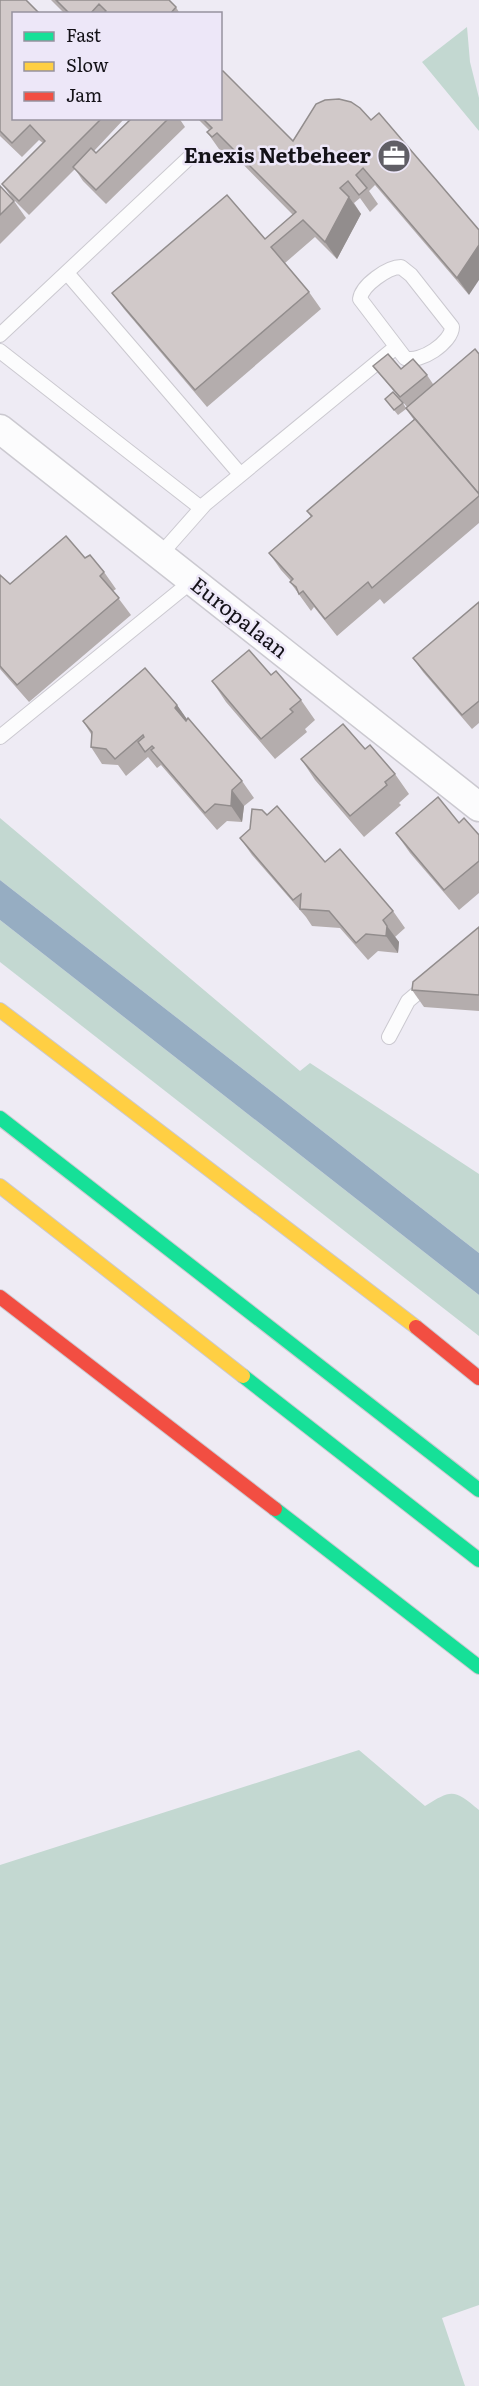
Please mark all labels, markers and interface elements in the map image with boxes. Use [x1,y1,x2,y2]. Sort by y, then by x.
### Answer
legend [12,12,222,120]
text: Fast [66,21,102,48]
text: Slow [66,51,109,78]
text: Jam [66,81,102,108]
place label: Enexis Netbeheer [184,138,372,169]
office icon: Enexis Netbeheer [376,138,412,174]
street label: Europalaan [185,568,296,664]

